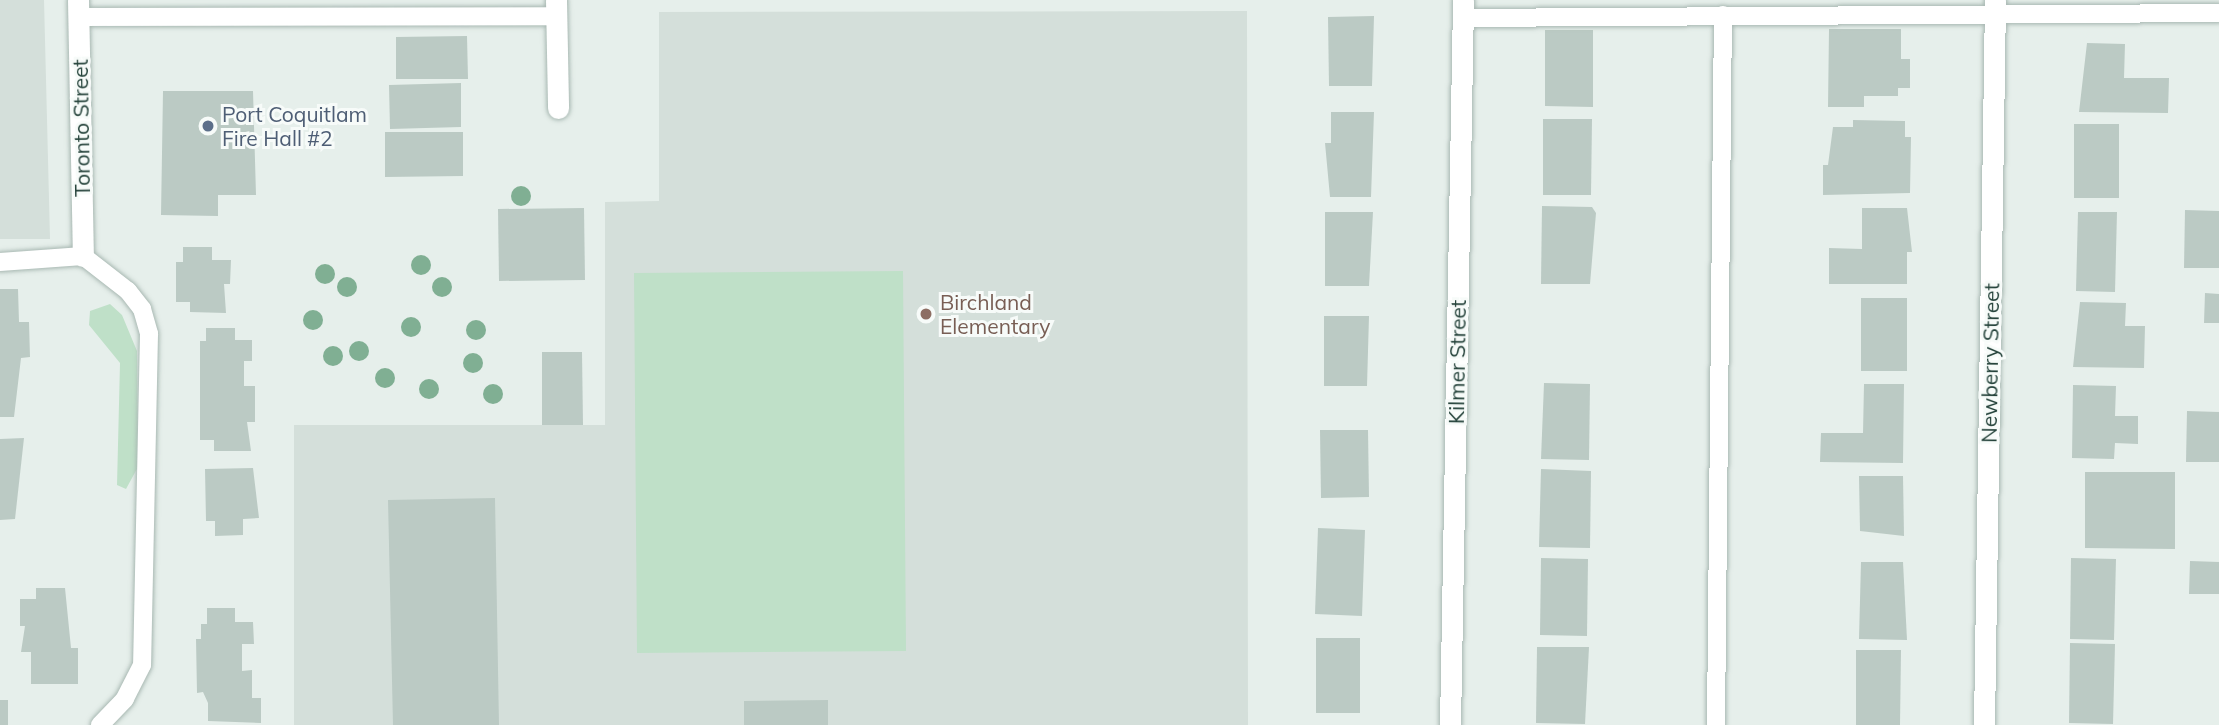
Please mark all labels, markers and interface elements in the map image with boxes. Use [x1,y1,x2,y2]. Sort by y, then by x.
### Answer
street label: Toronto Street [67,59,95,197]
place label: Port Coquitlam Fire Hall #2 [222,101,367,151]
marker: Port Coquitlam Fire Hall #2 [200,118,216,134]
street label: Newberry Street [1976,283,2004,443]
place label: Birchland Elementary [940,289,1050,339]
street label: Kilmer Street [1443,300,1471,424]
marker: Birchland Elementary [918,306,934,322]

